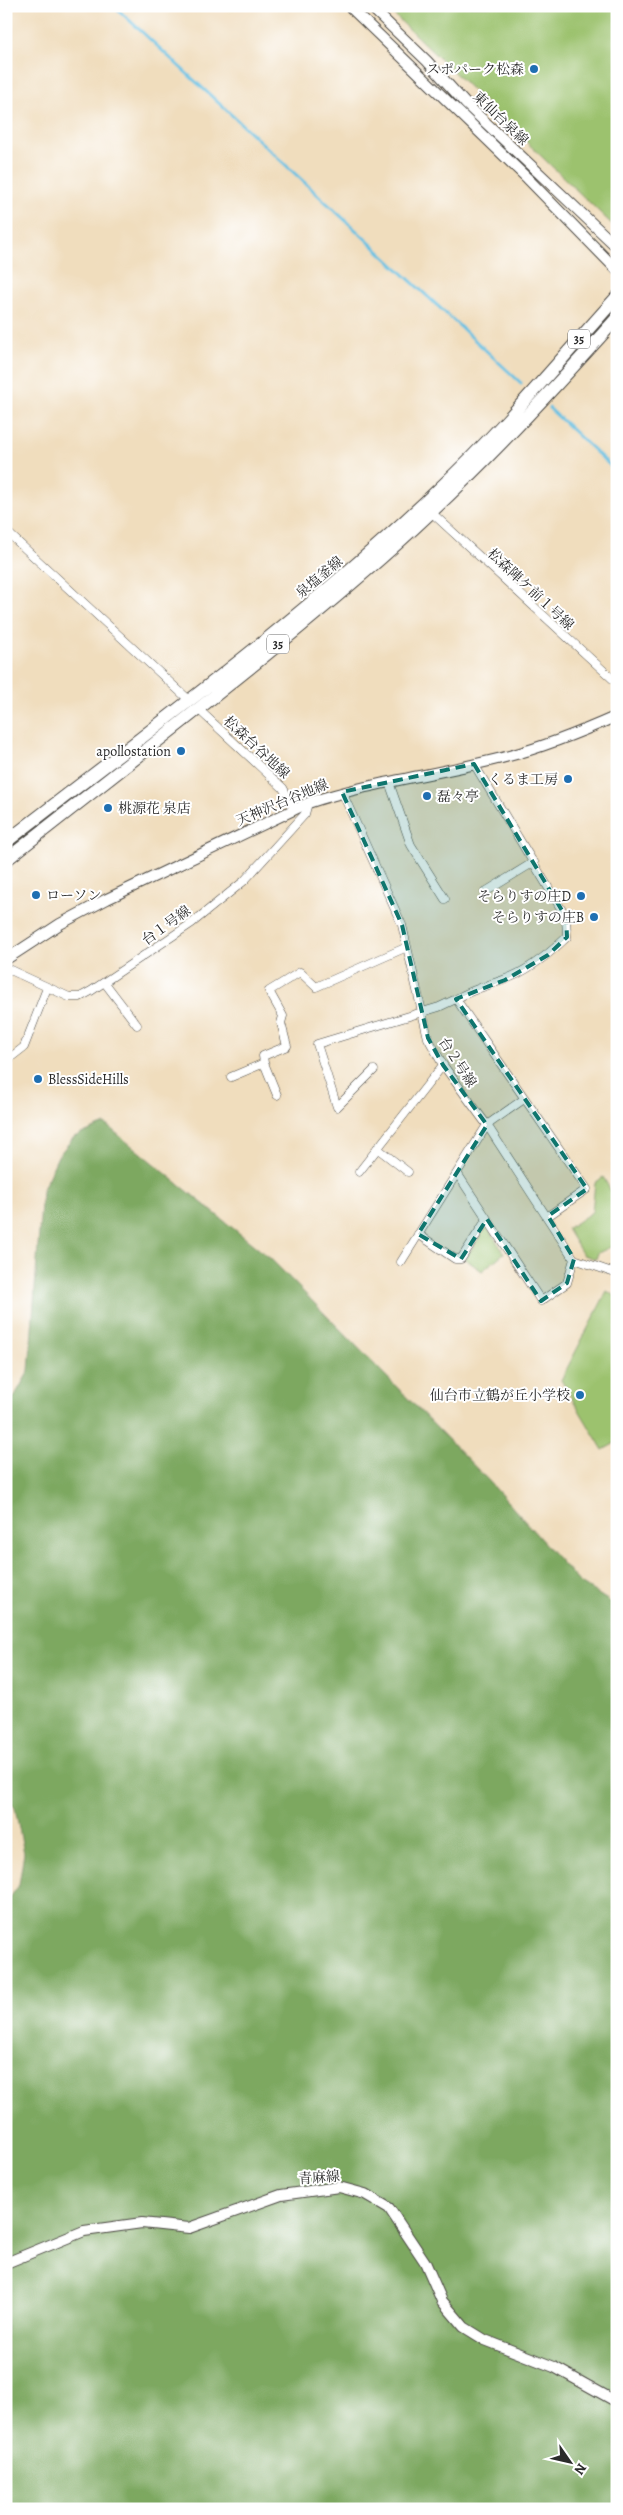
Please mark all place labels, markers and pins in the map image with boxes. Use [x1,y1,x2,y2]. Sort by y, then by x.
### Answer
place label: スポパーク松森 [426,60,524,79]
marker: スポパーク松森 [528,63,540,75]
place label: apollostation [96,742,171,761]
marker: apollostation [175,745,187,757]
place label: くるま工房 [488,770,558,789]
marker: くるま工房 [562,773,574,785]
place label: 磊々亭 [437,787,479,806]
marker: 磊々亭 [421,790,433,802]
place label: 桃源花 泉店 [118,799,191,818]
marker: 桃源花 泉店 [102,802,114,814]
place label: ローソン [46,886,101,905]
place label: そらりすの庄D [477,887,571,906]
marker: ローソン [30,889,42,901]
marker: そらりすの庄D [575,890,587,902]
place label: そらりすの庄B [492,908,584,927]
marker: そらりすの庄B [588,911,600,923]
place label: BlessSideHills [48,1070,129,1089]
marker: BlessSideHills [32,1073,44,1085]
place label: 仙台市立鶴が丘小学校 [430,1386,570,1405]
marker: 仙台市立鶴が丘小学校 [574,1389,586,1401]

